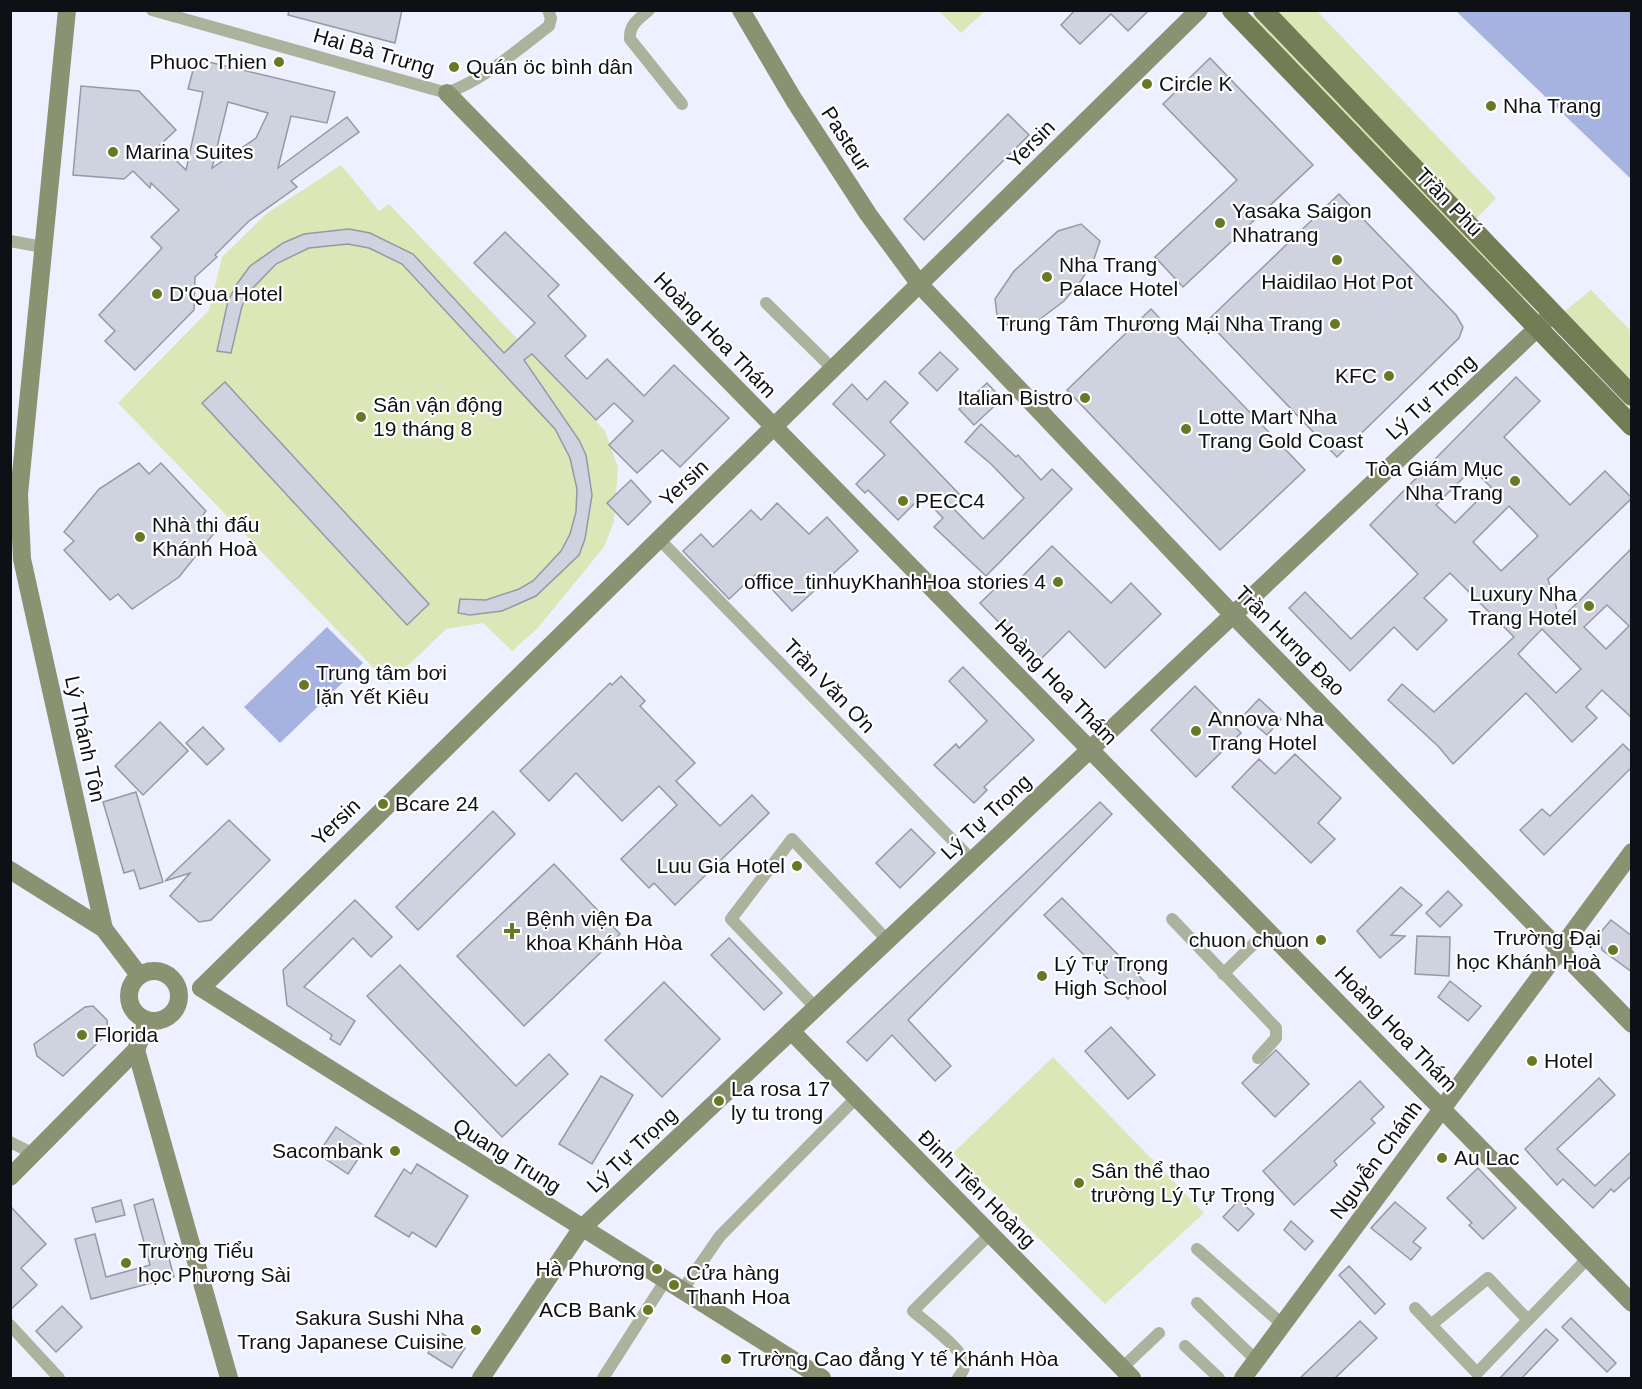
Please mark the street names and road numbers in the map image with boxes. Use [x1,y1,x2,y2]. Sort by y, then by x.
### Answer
street label: Hai Bà Trưng [311,23,437,80]
street label: Pasteur [817,102,876,175]
street label: Yersin [1002,115,1059,172]
street label: Trần Phú [1411,163,1487,240]
street label: Hoàng Hoa Thám [650,267,781,402]
street label: Lý Tự Trọng [1381,349,1480,444]
street label: Yersin [655,455,713,511]
street label: Trần Hưng Đạo [1231,581,1350,700]
street label: Hoàng Hoa Thám [991,614,1122,749]
street label: Trần Văn Ơn [779,634,880,737]
street label: Lý Thánh Tôn [61,673,110,804]
street label: Lý Tự Trọng [936,769,1035,864]
street label: Yersin [307,793,364,850]
street label: Hoàng Hoa Thám [1331,961,1462,1096]
street label: Nguyễn Chánh [1325,1096,1426,1223]
street label: Lý Tự Trọng [582,1102,681,1197]
street label: Quang Trung [449,1113,565,1198]
street label: Đinh Tiên Hoàng [914,1125,1041,1252]

